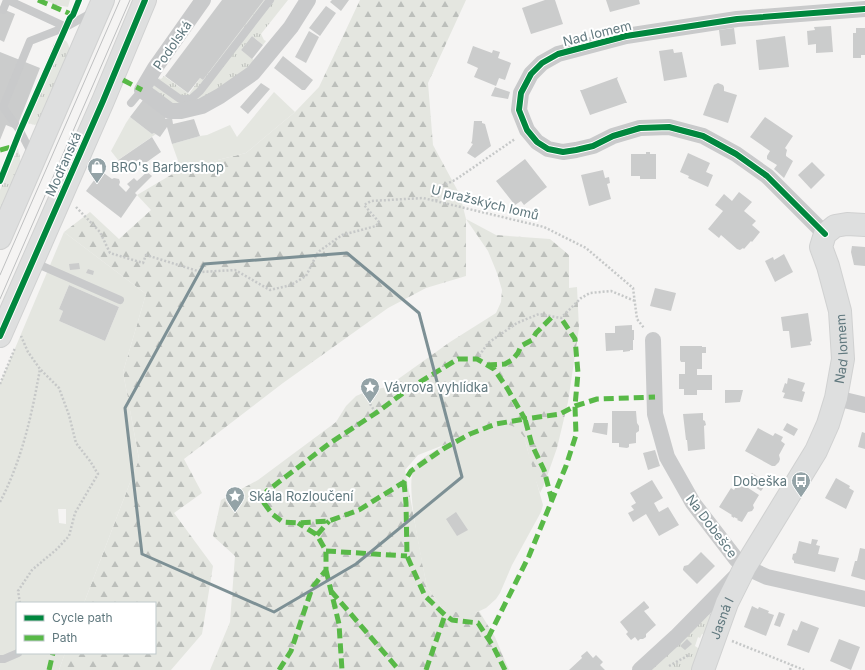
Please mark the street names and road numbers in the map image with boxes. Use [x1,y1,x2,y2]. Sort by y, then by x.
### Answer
street label: Podolská [149,17,195,73]
street label: Nad lomem [561,17,633,49]
street label: Modřanská [42,129,84,199]
street label: U pražských lomů [429,181,541,223]
street label: Nad lomem [831,313,851,385]
street label: Na Dobešce [683,491,741,561]
street label: Jasná I [707,594,737,642]

